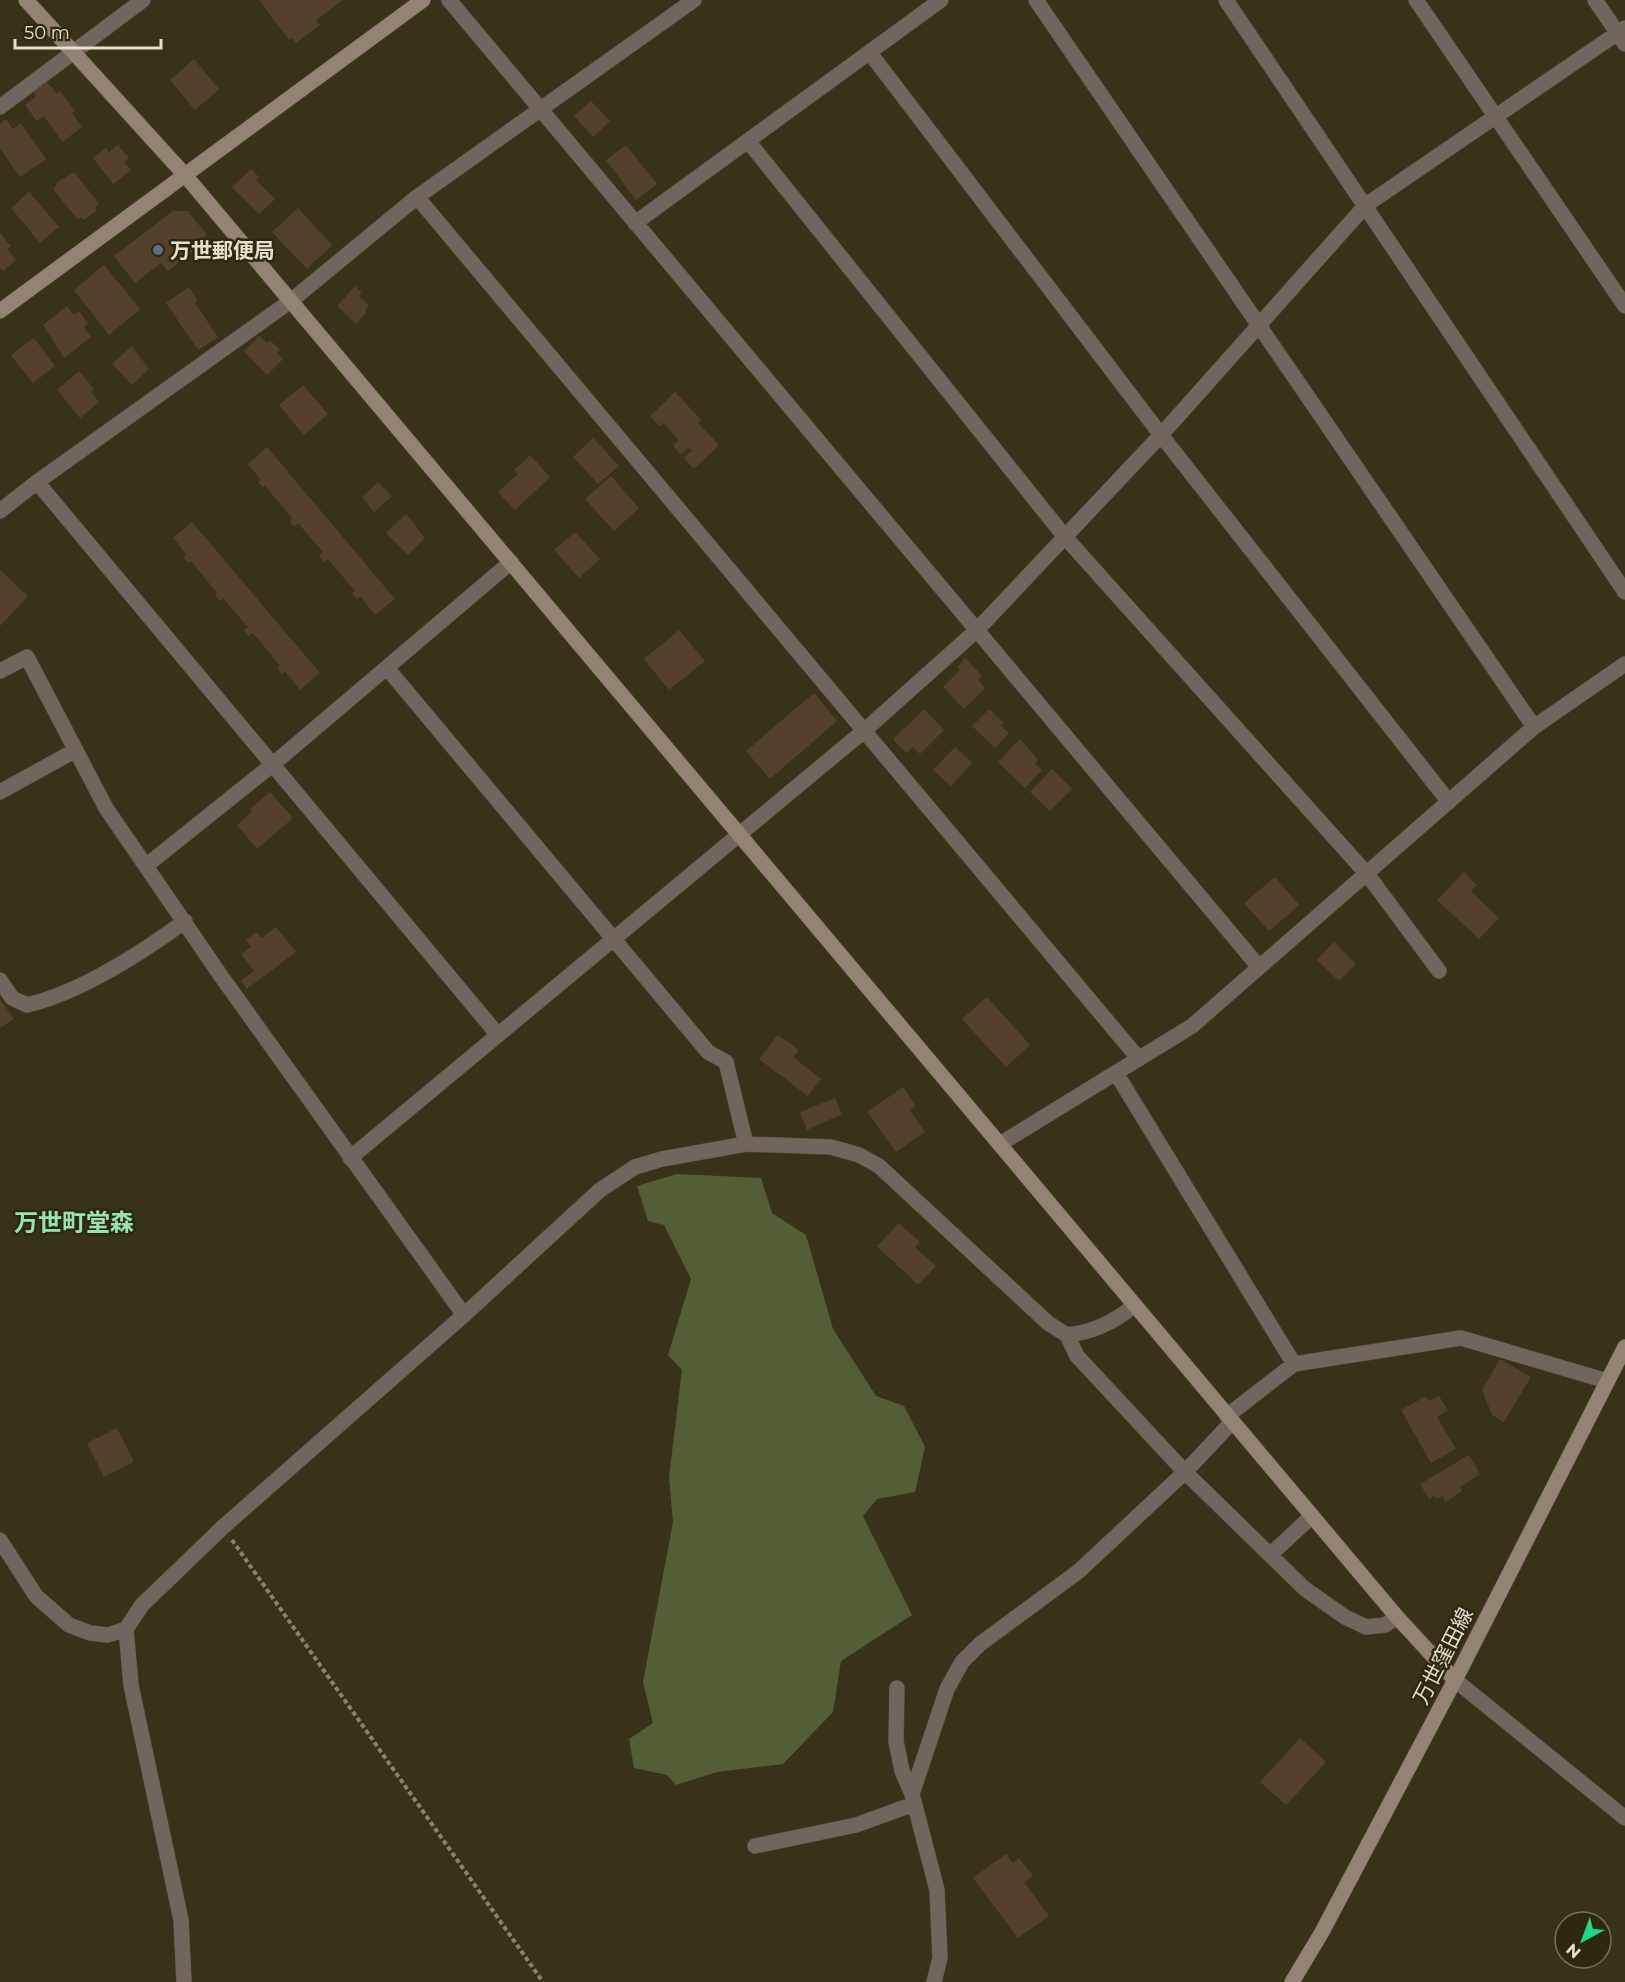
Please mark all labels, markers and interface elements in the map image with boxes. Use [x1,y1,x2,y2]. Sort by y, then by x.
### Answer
scale bar [15,12,160,50]
text: 50 m [24,22,70,44]
place label: 万世郵便局 [170,238,275,263]
marker: 万世郵便局 [151,243,165,257]
district label: 万世町堂森 [14,1208,134,1237]
street label: 万世窪田線 [1408,1604,1478,1708]
north arrow [1553,1910,1613,1970]
text: N [1562,1940,1585,1962]

